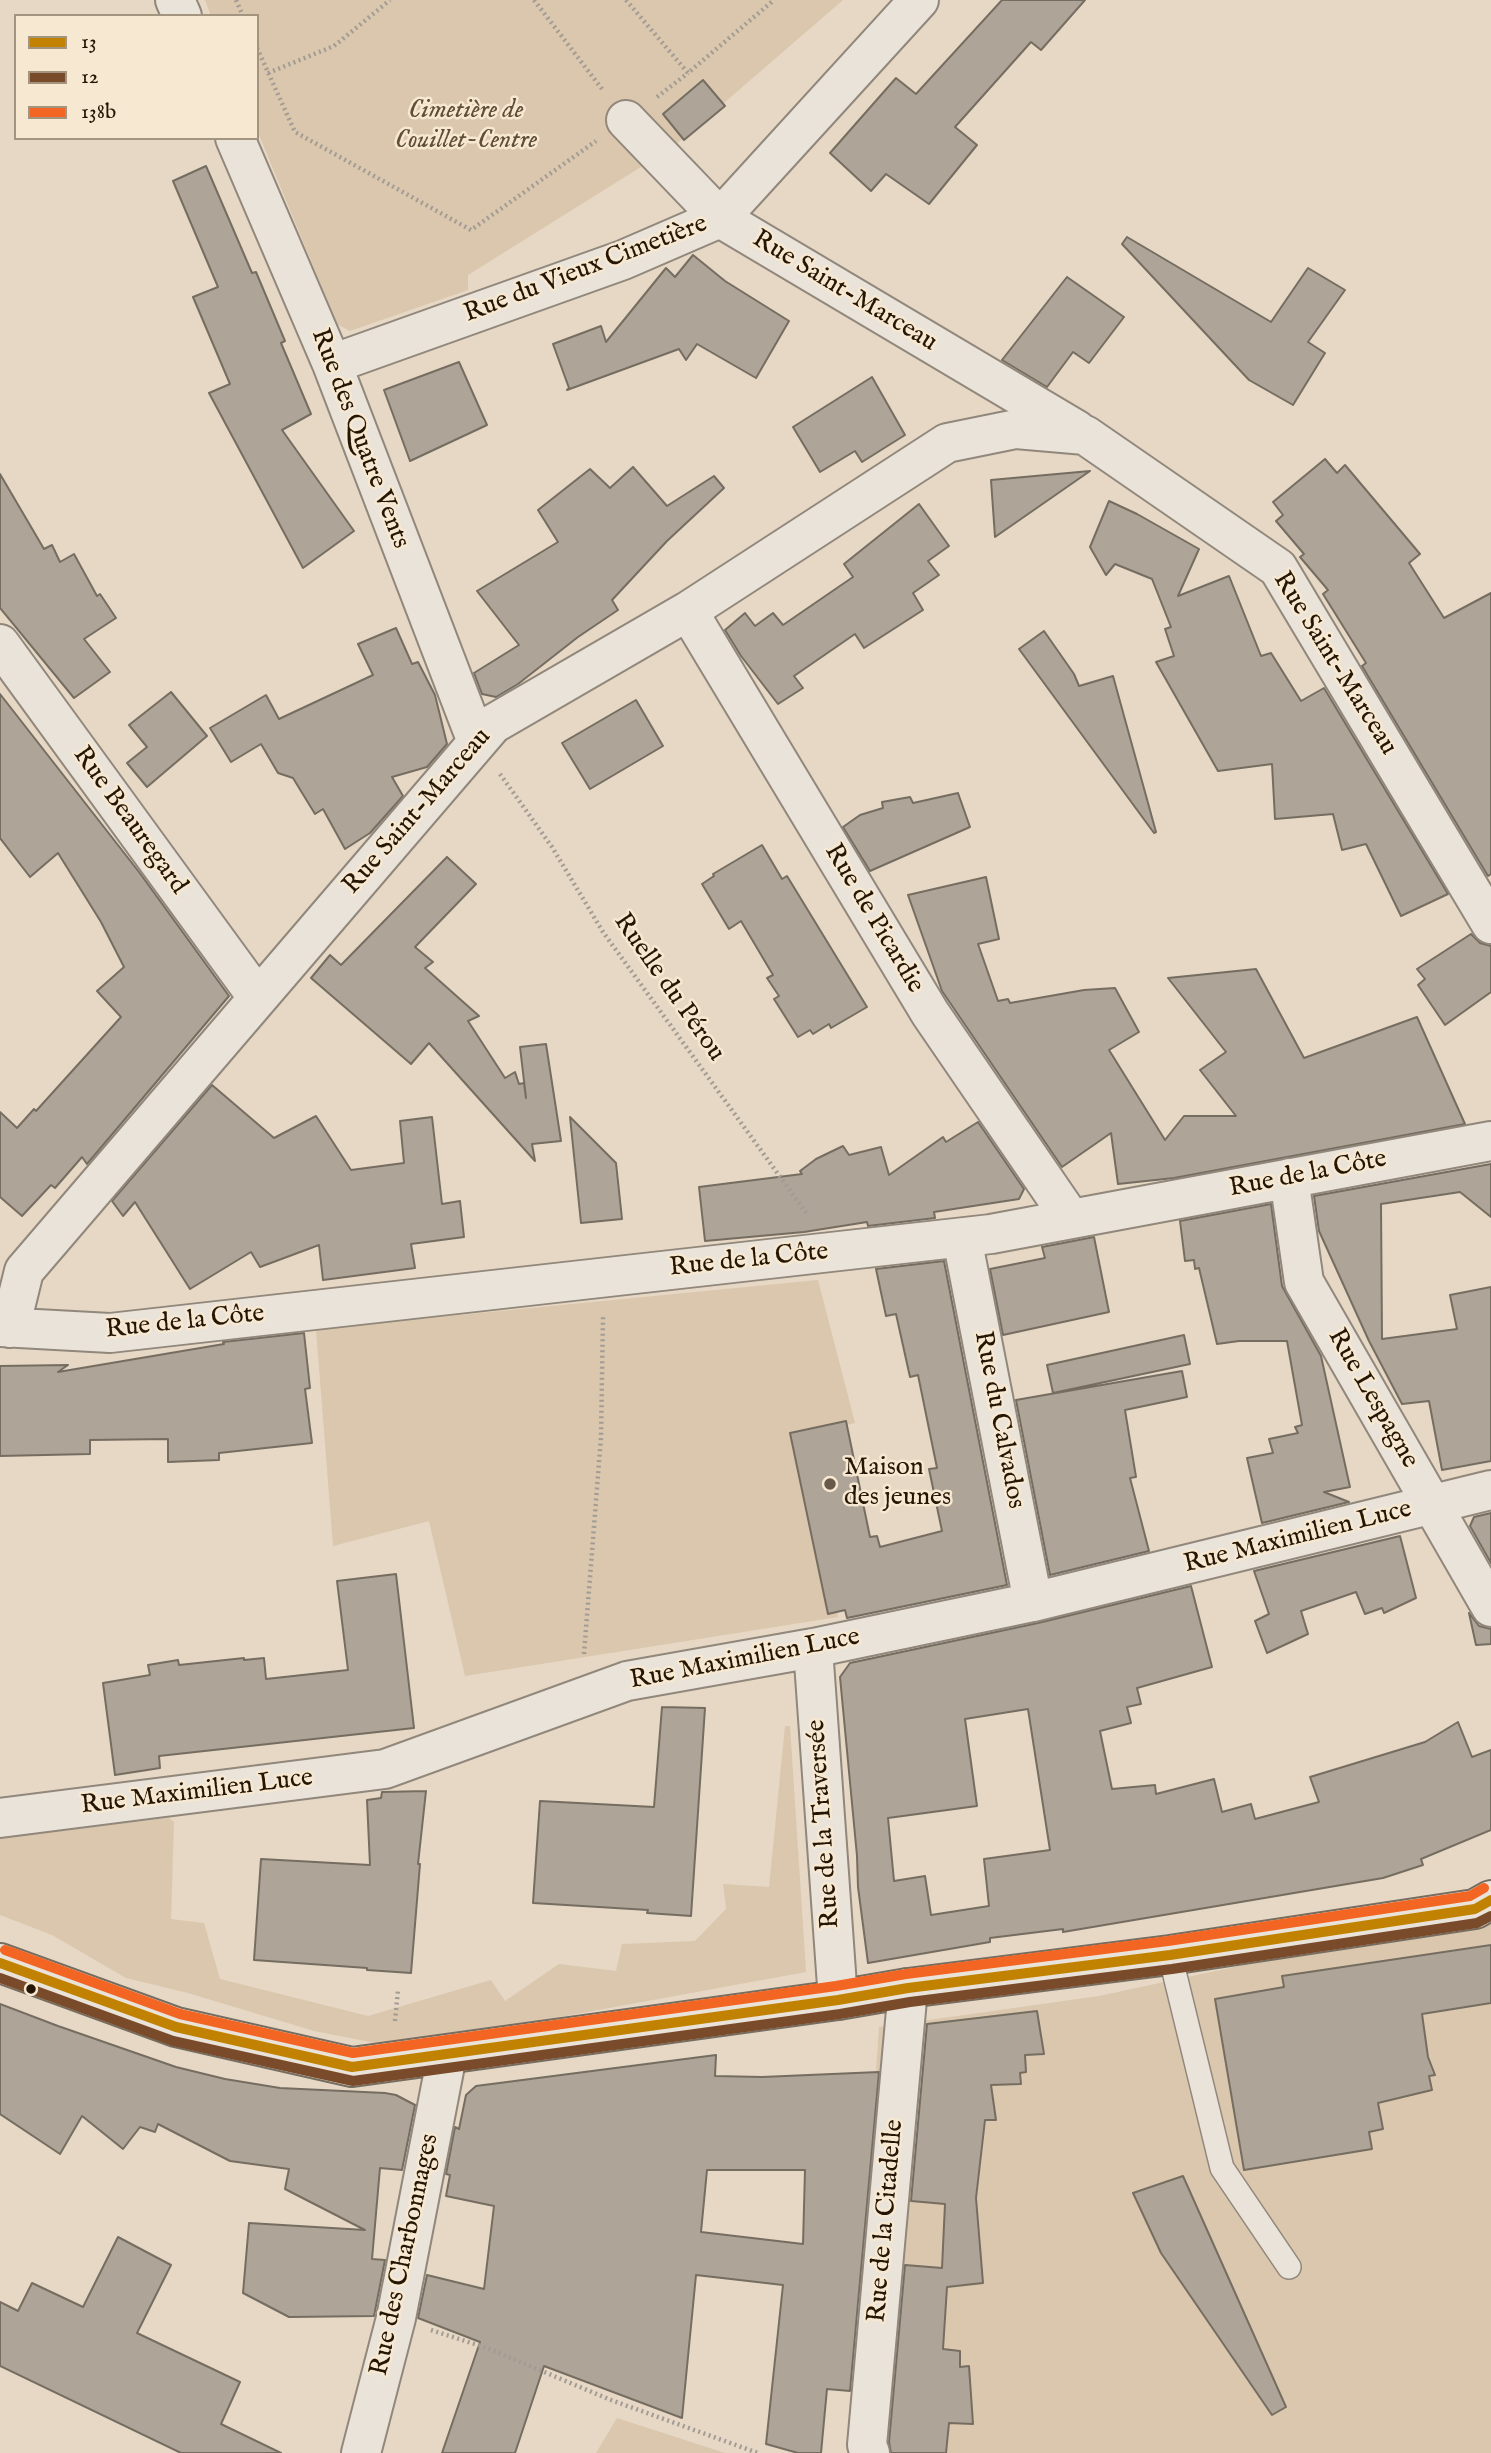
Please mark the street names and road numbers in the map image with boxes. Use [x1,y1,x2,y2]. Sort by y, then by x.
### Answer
street label: Rue du Vieux Cimetière [460,209,712,331]
street label: Rue Saint-Marceau [746,225,942,359]
street label: Rue des Quatre Vents [303,325,415,553]
street label: Rue Saint-Marceau [1265,567,1403,761]
street label: Rue Saint-Marceau [337,722,499,902]
street label: Rue Beauregard [65,741,193,901]
street label: Rue de Picardie [816,839,930,999]
street label: Ruelle du Pérou [605,908,731,1068]
street label: Rue de la Côte [1227,1144,1389,1206]
street label: Rue de la Côte [668,1237,830,1285]
street label: Rue de la Côte [104,1299,266,1347]
street label: Rue Lespagne [1320,1324,1424,1474]
street label: Rue du Calvados [966,1329,1030,1511]
street label: Rue Maximilien Luce [1181,1495,1415,1581]
street label: Rue Maximilien Luce [627,1622,863,1698]
street label: Rue de la Traversée [802,1718,848,1930]
street label: Rue Maximilien Luce [79,1763,315,1823]
street label: Rue de la Citadelle [863,2118,911,2324]
street label: Rue des Charbonnages [365,2131,447,2379]

